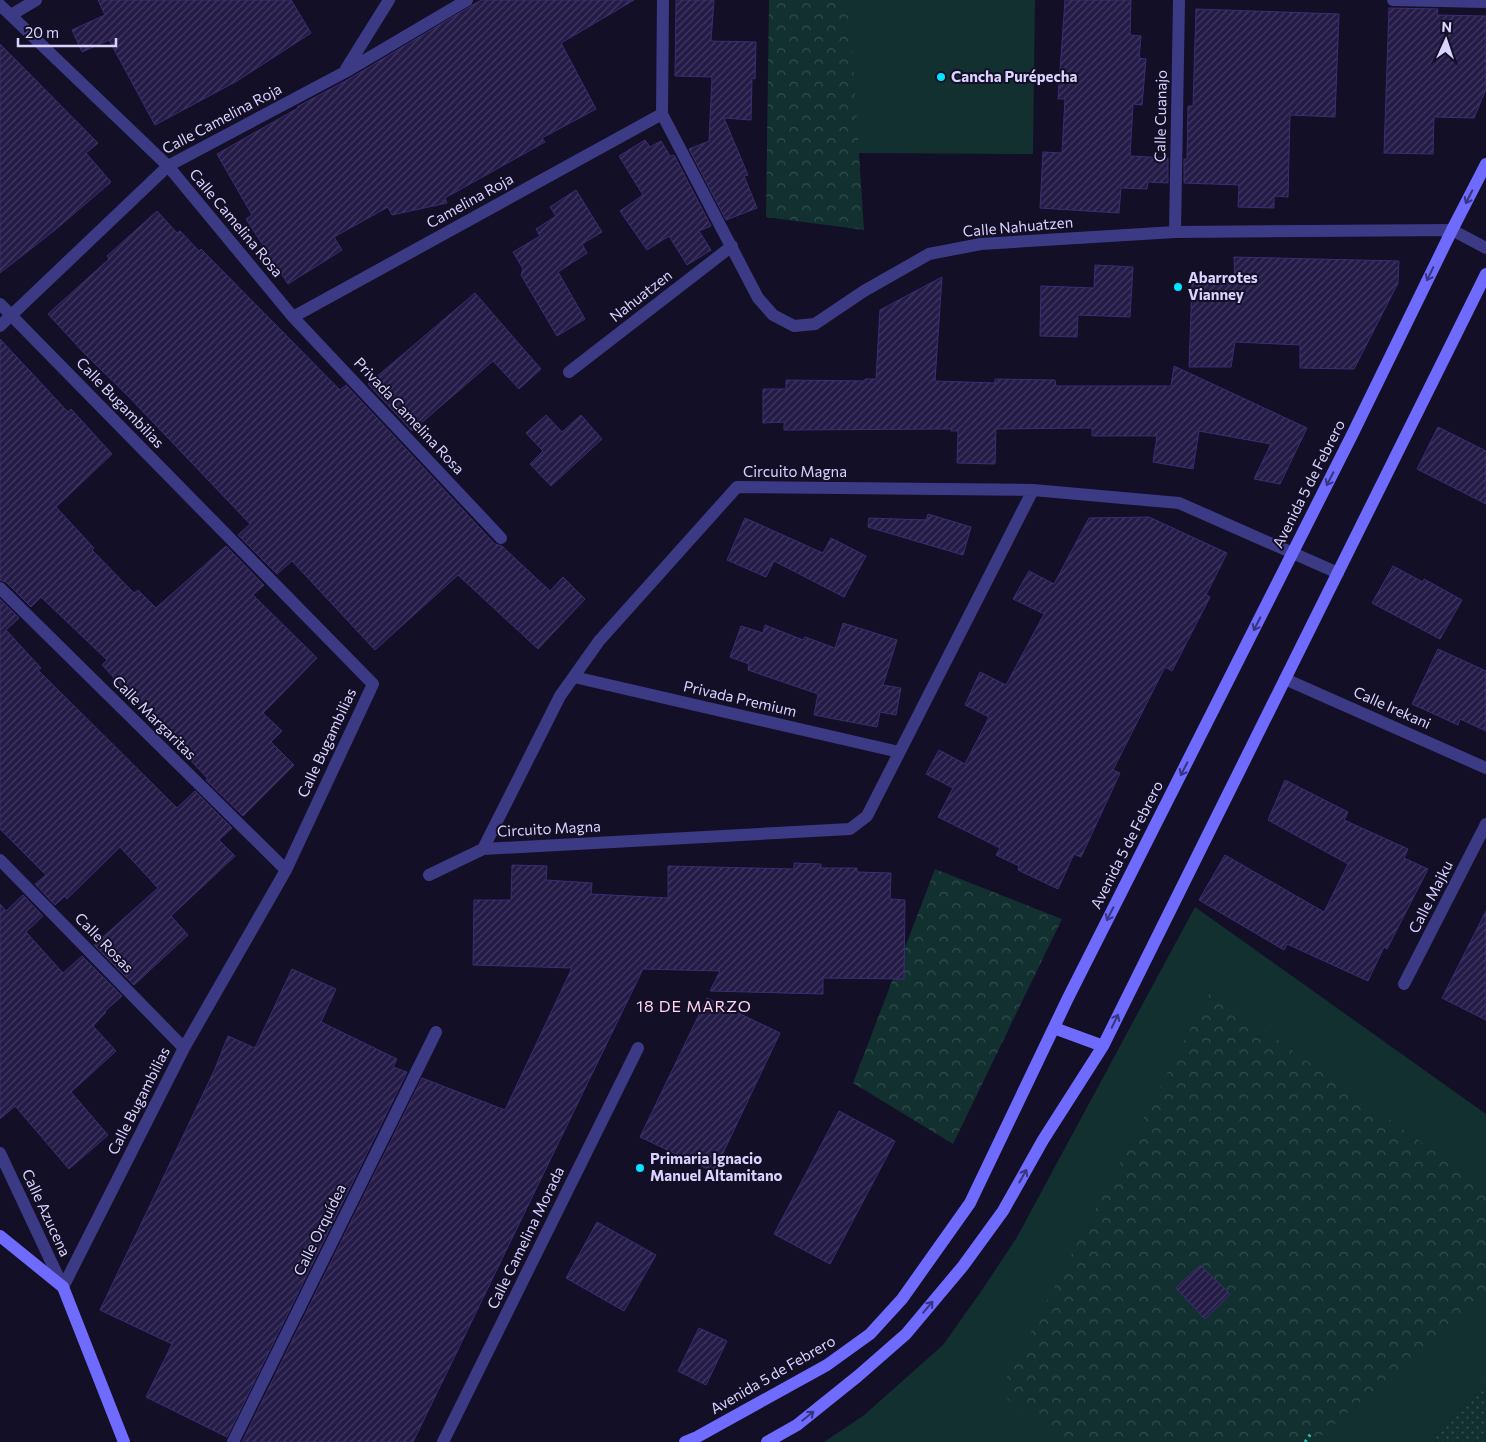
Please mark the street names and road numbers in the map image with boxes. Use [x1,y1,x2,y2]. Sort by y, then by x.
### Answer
street label: Calle Cuanajo [1150,70,1170,162]
street label: Calle Camelina Roja [159,79,284,157]
street label: Calle Camelina Rosa [186,165,287,280]
street label: Camelina Roja [423,169,516,231]
street label: Calle Nahuatzen [962,212,1074,240]
street label: Nahuatzen [606,265,675,325]
street label: Calle Bugambilias [73,353,169,451]
street label: Privada Camelina Rosa [351,353,469,477]
street label: Avenida 5 de Febrero [1268,416,1348,551]
street label: Circuito Magna [743,462,847,480]
street label: Calle Margaritas [109,672,200,763]
street label: Privada Premium [682,676,799,720]
street label: Calle Irekani [1351,682,1434,732]
street label: Calle Bugambilias [293,685,359,800]
street label: Avenida 5 de Febrero [1086,777,1166,912]
street label: Circuito Magna [497,816,601,840]
street label: Calle Majku [1404,857,1456,936]
street label: Calle Rosas [72,909,138,976]
street label: Calle Bugambilias [103,1043,173,1157]
street label: Calle Camelina Morada [483,1163,567,1312]
street label: Calle Azucena [19,1166,75,1259]
street label: Calle Orquídea [289,1181,349,1278]
street label: Avenida 5 de Febrero [707,1331,838,1417]

